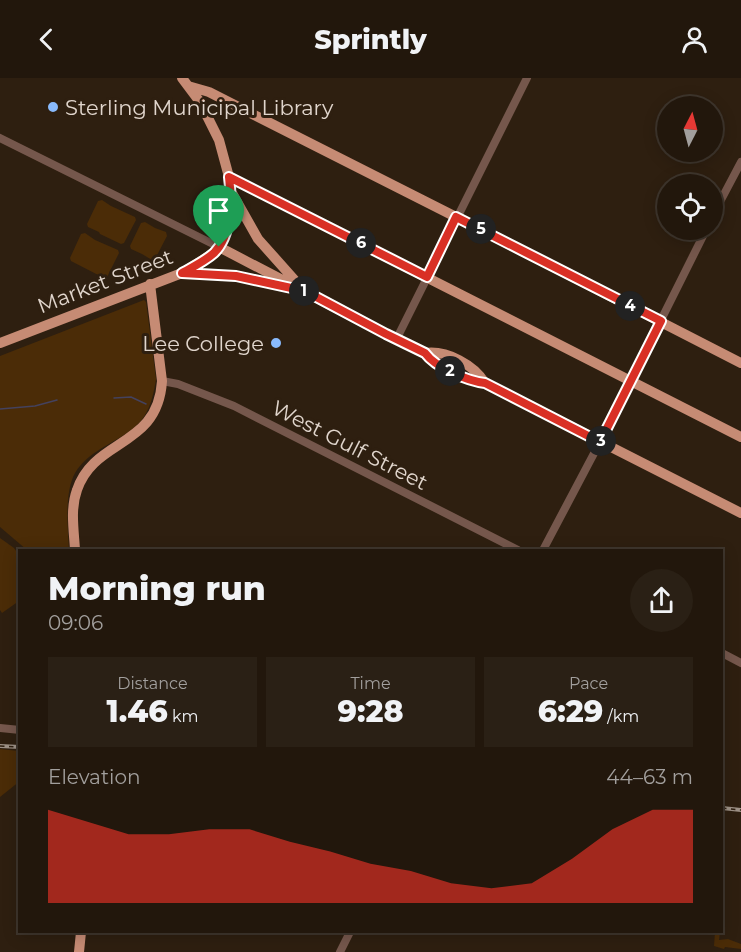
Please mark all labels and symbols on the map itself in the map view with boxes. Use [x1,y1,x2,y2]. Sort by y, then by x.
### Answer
place label: Sterling Municipal Library [65,95,334,120]
north arrow [657,96,723,162]
marker: Sterling Municipal Library [46,100,60,114]
pin [193,185,244,247]
pin: 5 [466,214,496,244]
pin: 6 [346,228,376,258]
street label: Market Street [34,244,176,318]
pin: 1 [289,276,319,306]
pin: 4 [615,291,645,321]
place label: Lee College [142,331,264,356]
marker: Lee College [269,336,283,350]
pin: 2 [435,356,465,386]
street label: West Gulf Street [268,395,432,495]
pin: 3 [586,426,616,456]

